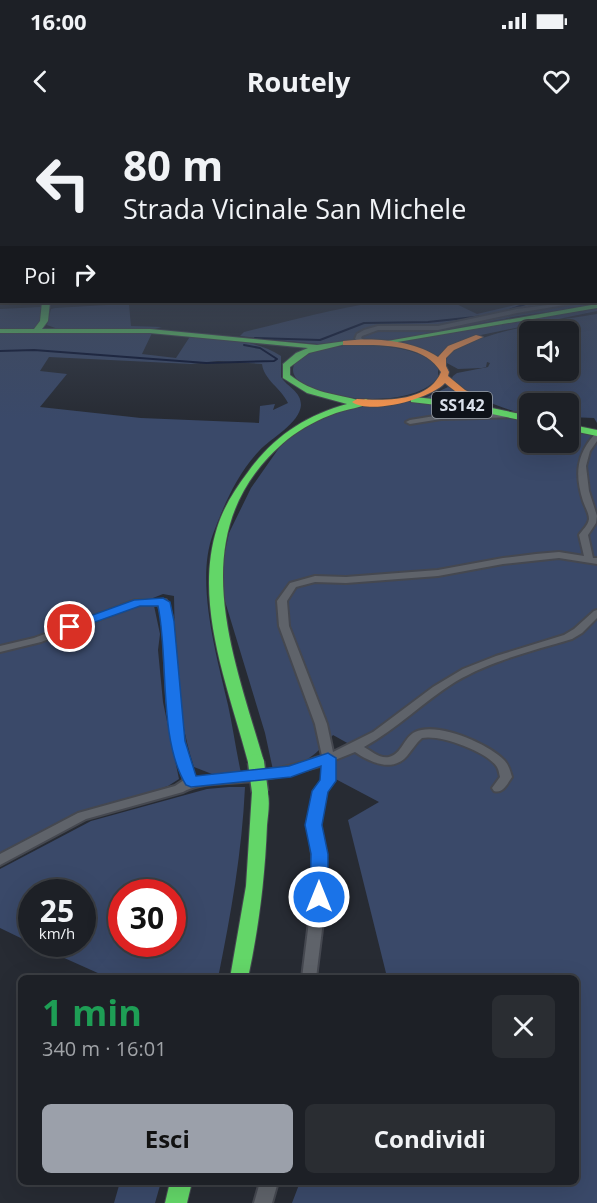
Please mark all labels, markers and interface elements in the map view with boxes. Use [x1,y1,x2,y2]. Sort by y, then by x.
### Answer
text: 16:00 [30,6,87,36]
text: Routely [247,63,350,100]
icon: back [24,65,57,98]
icon: heart [540,65,573,98]
text: 80 m [123,136,223,193]
icon: left [24,144,102,222]
text: Strada Vicinale San Michele [123,190,466,227]
icon: right [68,258,101,291]
text: Poi [24,260,56,290]
map controls [519,321,579,453]
button: sound [519,321,579,381]
road number: SS142 [432,392,492,418]
button: search [519,393,579,453]
pin [44,601,95,652]
icon: arrive [53,610,86,643]
position arrow [287,865,351,929]
speed limit sign: 30 [108,879,186,957]
text: 25 [40,890,74,931]
text: km/h [39,923,75,943]
text: 1 min [42,988,142,1037]
button: close [492,995,555,1058]
text: 340 m · 16:01 [42,1035,167,1062]
button: Esci [42,1104,293,1173]
button: Condividi [305,1104,555,1173]

